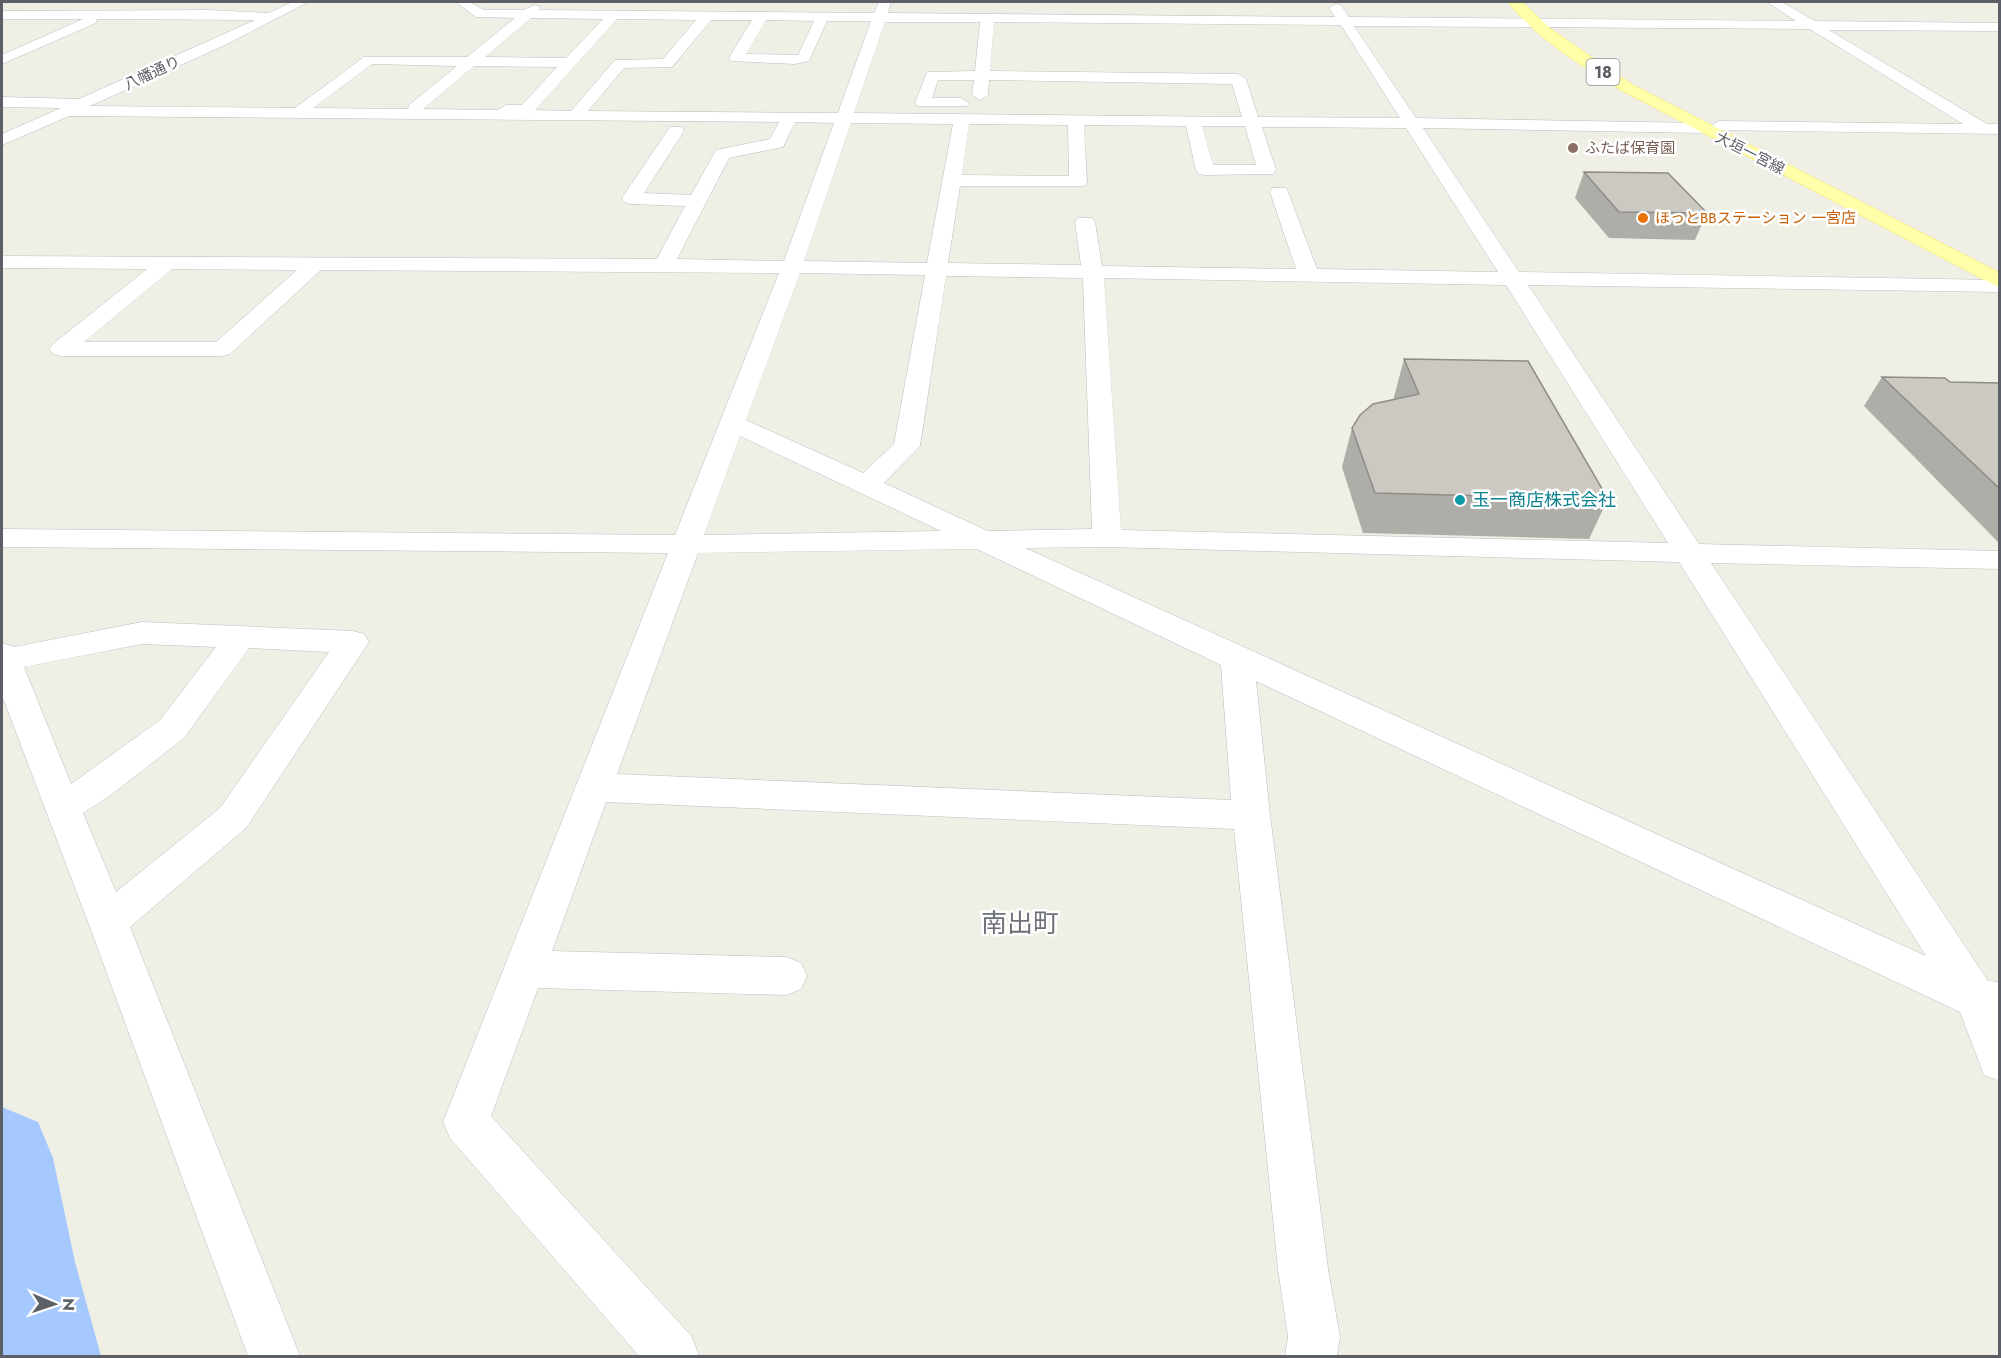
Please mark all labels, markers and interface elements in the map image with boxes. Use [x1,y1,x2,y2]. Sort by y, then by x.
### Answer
street label: 八幡通り [120,50,184,96]
road number: 18 [1586,59,1620,85]
street label: 大垣一宮線 [1712,126,1788,180]
place label: ふたば保育園 [1585,137,1675,159]
marker: ふたば保育園 [1566,141,1580,155]
place label: ほっとBBステーション 一宮店 [1655,207,1856,229]
marker: ほっとBBステーション 一宮店 [1636,211,1650,225]
place label: 玉一商店株式会社 [1472,487,1616,513]
marker: 玉一商店株式会社 [1453,493,1467,507]
district label: 南出町 [981,904,1059,942]
north arrow [24,1274,84,1334]
text: N [57,1298,80,1311]

